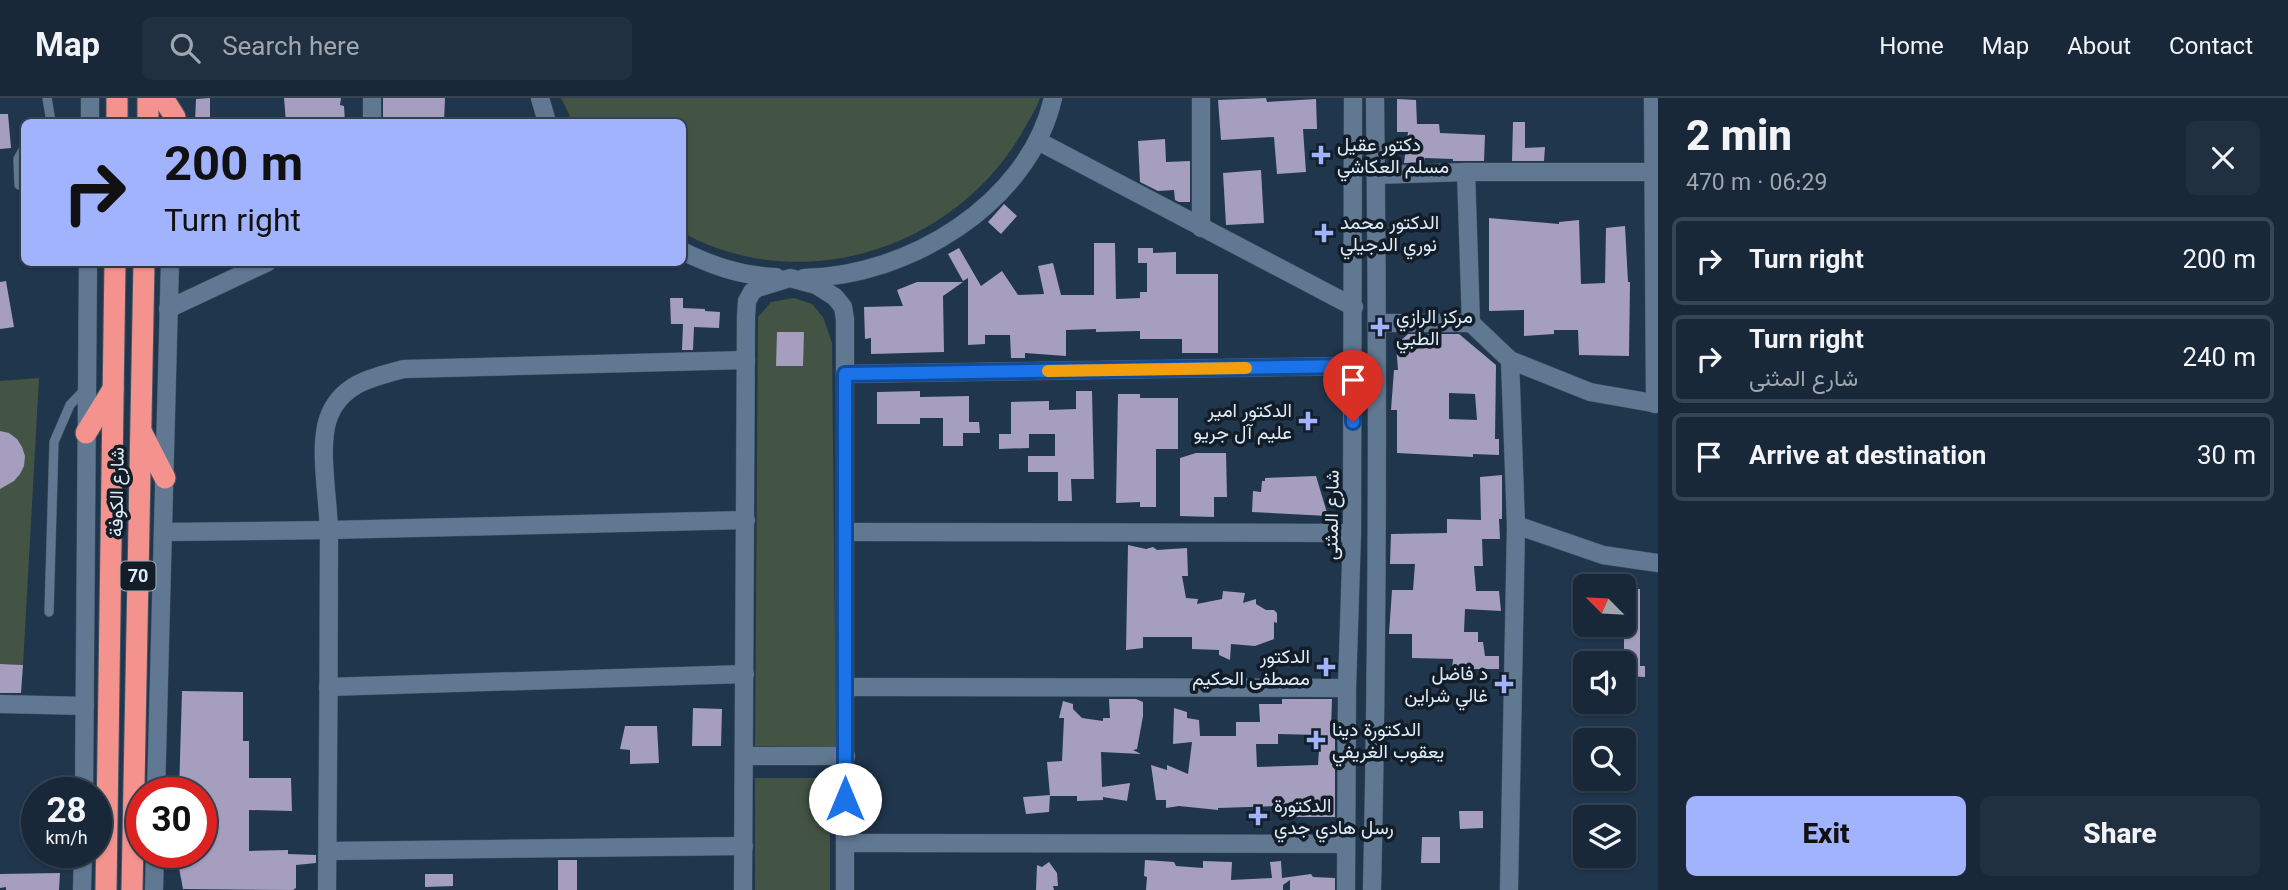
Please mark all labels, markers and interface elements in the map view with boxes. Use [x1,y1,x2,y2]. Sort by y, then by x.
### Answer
search box [142,17,632,80]
text: Map [35,22,100,74]
text: Search here [222,28,359,69]
icon: search [166,29,204,67]
text: Home [1879,29,1944,67]
text: Map [1982,29,2029,67]
text: About [2067,29,2131,67]
text: Contact [2169,29,2253,67]
text: 2 min [1686,107,1792,173]
button: close [2186,121,2260,195]
text: 200 m [164,130,303,206]
place label: دكتور عقيل مسلم العكاشي [1337,132,1449,183]
marker: دكتور عقيل مسلم العكاشي [1311,145,1331,165]
icon: right [49,147,140,238]
text: 470 m · 06:29 [1686,166,1827,202]
text: Turn right [164,198,301,248]
place label: الدكتور محمد نوري الدجيلي [1340,210,1439,261]
marker: الدكتور محمد نوري الدجيلي [1314,223,1334,243]
text: Turn right [1749,241,1864,282]
text: 200 m [2182,241,2256,282]
icon: right [1690,242,1728,280]
place label: مركز الرازي الطبي [1396,304,1473,355]
marker: مركز الرازي الطبي [1370,317,1390,337]
text: Turn right [1749,321,1864,362]
text: 240 m [2182,339,2256,380]
icon: right [1690,340,1728,378]
pin [1323,350,1383,422]
icon: arrive [1334,361,1372,399]
text: شارع المثنى [1749,362,1858,398]
place label: الدكتور امير عليم آل جريو [1194,398,1292,449]
marker: الدكتور امير عليم آل جريو [1298,411,1318,431]
text: Arrive at destination [1749,437,1986,478]
text: 30 m [2197,437,2256,478]
icon: arrive [1690,438,1728,476]
street label: شارع الكوفة [103,447,134,537]
street label: شارع المثنى [1318,470,1349,560]
road number: 70 [120,562,156,590]
north arrow [1573,574,1636,637]
map controls [1573,574,1636,868]
place label: الدكتور مصطفى الحكيم [1192,644,1310,695]
button: sound [1573,651,1636,714]
marker: الدكتور مصطفى الحكيم [1316,657,1336,677]
place label: د فاضل غالي شراين [1405,661,1488,712]
marker: د فاضل غالي شراين [1494,674,1514,694]
place label: الدكتورة دينا يعقوب الغريفي [1332,717,1444,768]
button: search [1573,728,1636,791]
marker: الدكتورة دينا يعقوب الغريفي [1306,730,1326,750]
position arrow [808,762,882,836]
speed limit sign: 30 [126,777,217,868]
text: 28 [46,786,87,841]
place label: الدكتورة رسل هادي جدي [1274,793,1394,844]
button: Exit [1686,796,1966,876]
button: Share [1980,796,2260,876]
button: layers [1573,805,1636,868]
marker: الدكتورة رسل هادي جدي [1248,806,1268,826]
text: km/h [45,826,88,854]

